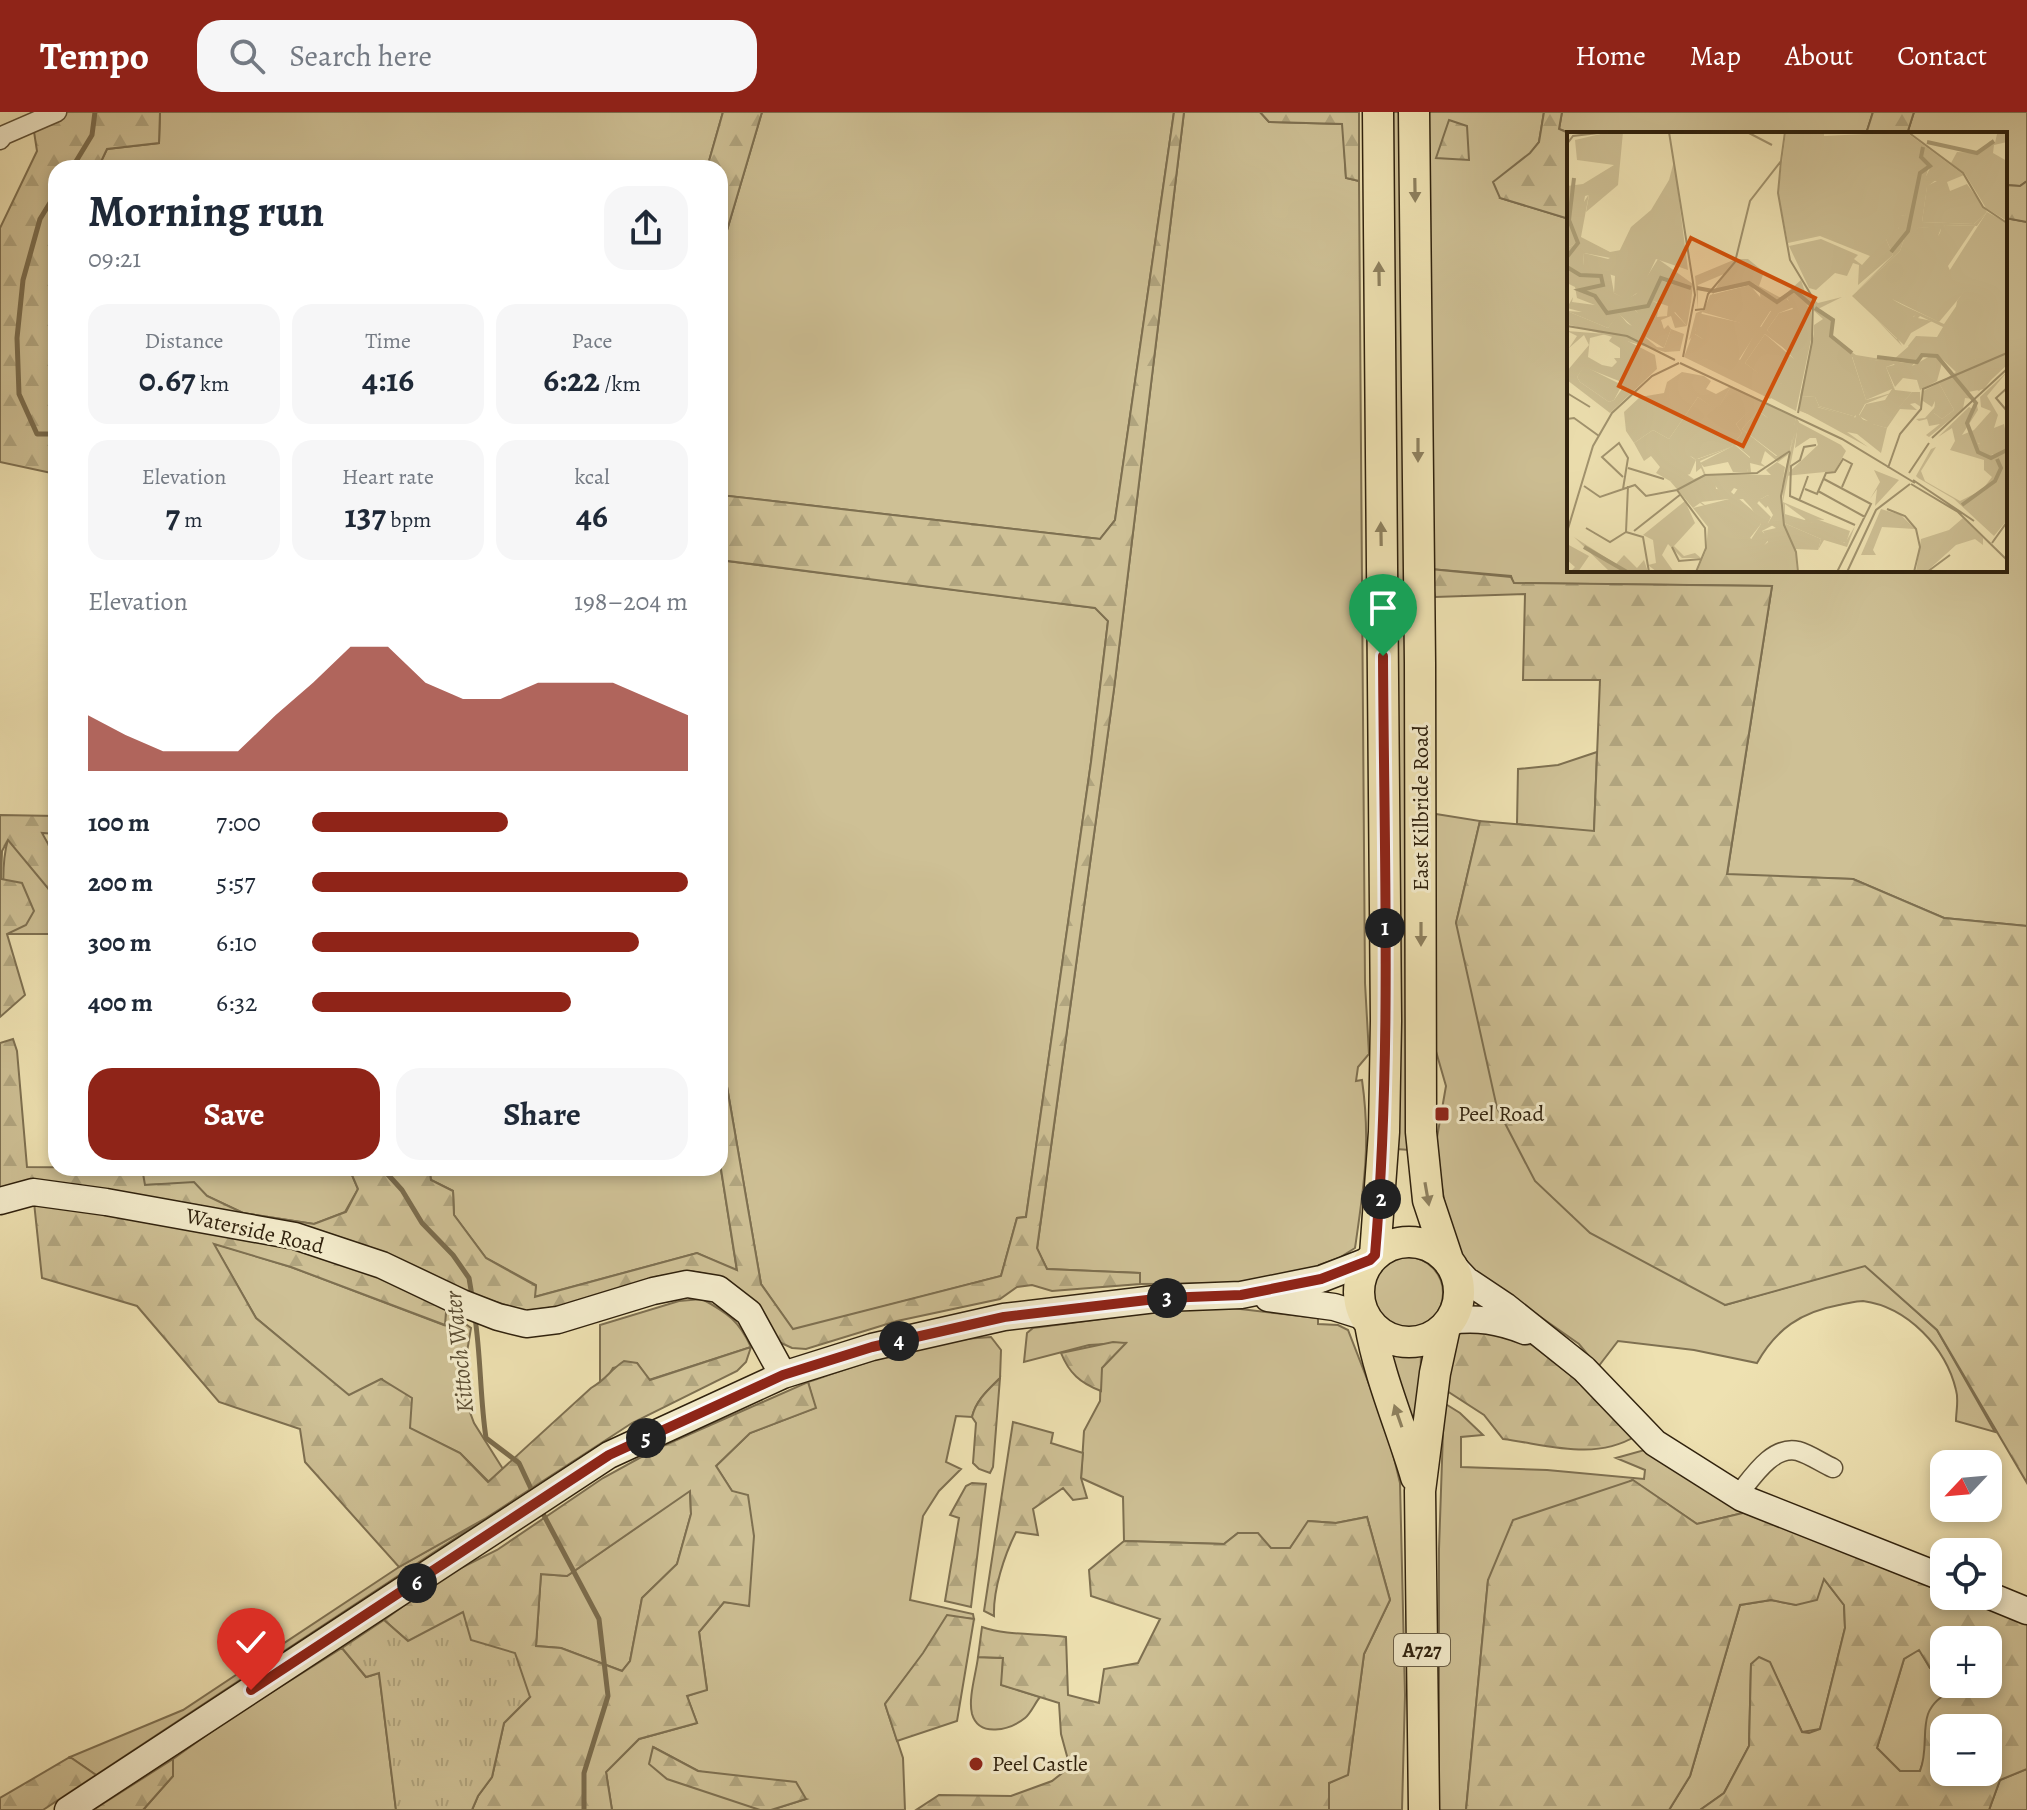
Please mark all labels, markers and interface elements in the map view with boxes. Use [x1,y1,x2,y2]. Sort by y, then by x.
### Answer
search box [197,20,757,92]
text: Tempo [40,30,149,82]
icon: search [225,34,269,78]
text: Search here [289,36,432,76]
text: Home [1575,37,1646,75]
text: Map [1690,37,1741,75]
text: About [1785,37,1853,75]
text: Contact [1897,37,1987,75]
inset map [1567,132,2007,572]
one-way arrow [1409,178,1421,203]
text: Morning run [88,181,324,241]
button: share [604,186,688,270]
text: 09:21 [88,241,141,276]
one-way arrow [1373,261,1386,286]
text: Distance [145,326,223,356]
text: Time [365,326,411,356]
text: Pace [572,326,612,356]
text: 0.67 [139,356,196,403]
text: 4:16 [362,356,414,403]
text: 6:22 [543,356,600,403]
text: km [196,369,229,399]
text: /km [600,369,641,399]
one-way arrow [1412,438,1424,463]
text: Elevation [142,462,226,492]
text: Heart rate [342,462,434,492]
text: kcal [574,462,610,492]
text: 7 [165,492,180,539]
text: 137 [345,492,386,539]
text: 46 [576,492,608,539]
text: m [180,505,203,535]
text: bpm [386,505,431,535]
one-way arrow [1375,521,1387,546]
pin [1349,574,1417,656]
text: Elevation [88,584,188,619]
text: 198–204 m [574,584,688,619]
icon: arrive [1361,586,1405,630]
street label: East Kilbride Road [1406,725,1436,891]
text: 100 m [88,805,150,840]
text: 7:00 [216,805,261,840]
text: 200 m [88,865,153,900]
text: 5:57 [216,865,255,900]
pin: 1 [1365,908,1405,948]
text: 1 [1381,913,1389,943]
one-way arrow [1415,922,1427,947]
text: 300 m [88,925,152,960]
text: 6:10 [216,925,257,960]
text: 400 m [88,985,153,1020]
text: 6:32 [216,985,257,1020]
button: Save [88,1068,380,1160]
button: Share [396,1068,688,1160]
place label: Peel Road [1458,1099,1545,1129]
marker: Peel Road [1433,1105,1451,1123]
pin: 2 [1361,1179,1401,1219]
one-way arrow [1422,1181,1434,1206]
text: 2 [1376,1184,1386,1214]
street label: Waterside Road [182,1200,327,1262]
pin: 3 [1147,1278,1187,1318]
text: 3 [1162,1283,1172,1313]
water label: Kittoch Water [437,1289,481,1414]
pin: 4 [879,1321,919,1361]
text: 4 [894,1326,904,1356]
one-way arrow [1391,1404,1403,1428]
pin: 5 [626,1418,666,1458]
text: 5 [641,1423,651,1453]
north arrow [1930,1450,2002,1522]
map controls [1930,1450,2002,1786]
button: locate [1930,1538,2002,1610]
pin: 6 [397,1563,437,1603]
text: 6 [412,1568,422,1598]
pin [217,1608,285,1690]
icon: check [229,1620,273,1664]
button: + [1930,1626,2002,1698]
road number: A727 [1394,1634,1450,1666]
button: − [1930,1714,2002,1786]
place label: Peel Castle [992,1749,1088,1779]
marker: Peel Castle [967,1755,985,1773]

